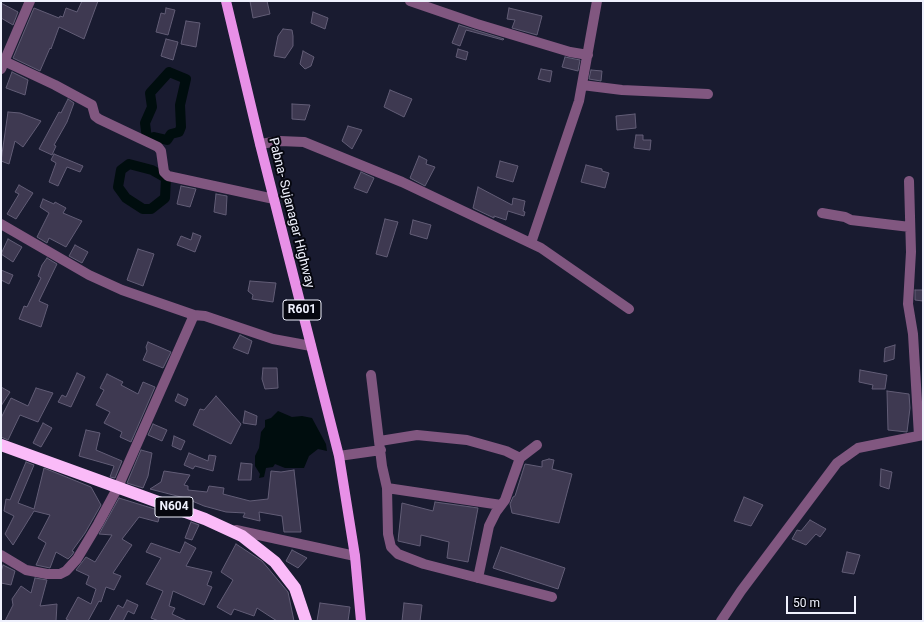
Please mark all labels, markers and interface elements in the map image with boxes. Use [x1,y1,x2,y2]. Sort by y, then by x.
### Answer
street label: Pabna- Sujanagar Highway [265,136,317,290]
road number: R601 [283,300,321,320]
road number: N604 [155,497,193,517]
scale bar [788,588,858,614]
text: 50 m [793,596,820,610]

